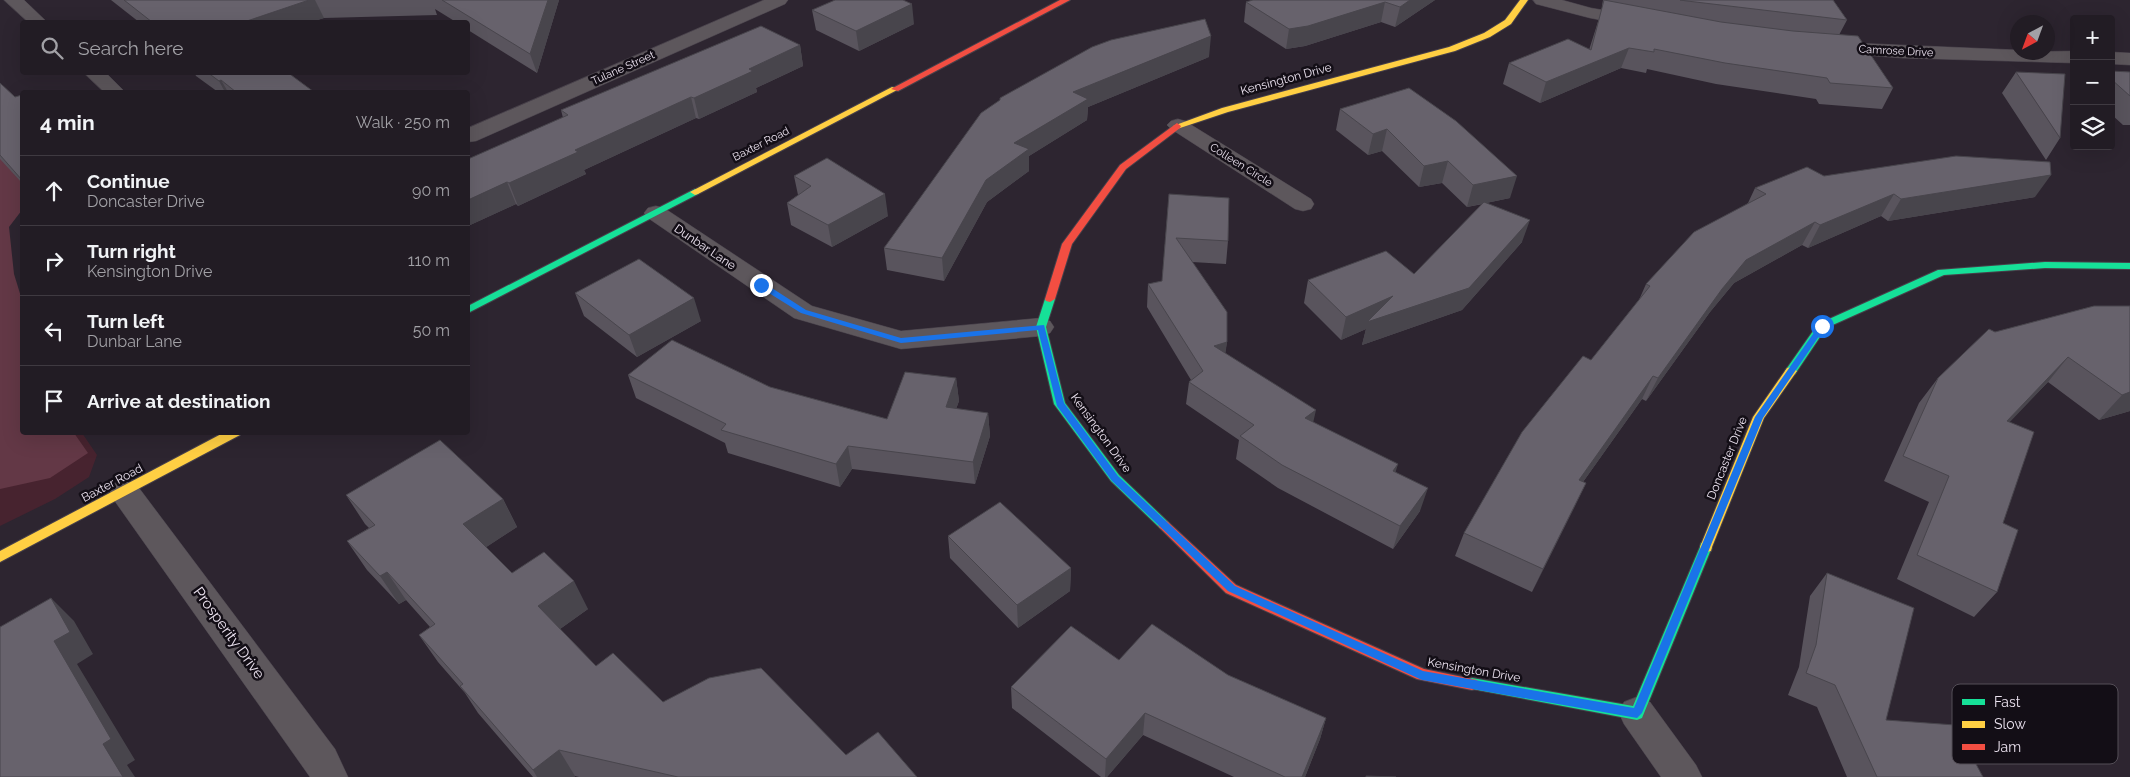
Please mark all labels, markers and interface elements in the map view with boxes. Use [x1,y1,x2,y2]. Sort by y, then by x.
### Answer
north arrow [2010,15,2055,60]
map controls [2070,15,2115,150]
button: + [2070,15,2115,60]
search box [20,20,470,75]
icon: search [38,34,66,62]
text: Search here [78,37,184,59]
street label: Camrose Drive [1858,43,1934,59]
street label: Tulane Street [590,48,657,88]
street label: Kensington Drive [1239,60,1333,98]
button: − [2070,60,2115,105]
button: layers [2070,105,2115,150]
text: 4 min [40,110,95,135]
text: Walk · 250 m [356,113,450,132]
street label: Baxter Road [731,124,792,164]
street label: Colleen Circle [1207,141,1275,190]
text: Continue [87,170,170,192]
icon: ahead [40,177,68,205]
text: 90 m [412,181,450,200]
text: Doncaster Drive [87,192,205,211]
street label: Dunbar Lane [672,221,738,273]
text: Turn right [87,240,176,262]
icon: right [40,247,68,275]
text: 110 m [408,251,450,270]
text: Kensington Drive [87,262,212,281]
route end [750,274,773,297]
text: Turn left [87,310,164,332]
route start [1811,315,1834,338]
icon: left [40,317,68,345]
text: 50 m [413,321,450,340]
text: Dunbar Lane [87,332,182,351]
icon: arrive [40,387,68,415]
text: Arrive at destination [87,390,271,412]
street label: Kensington Drive [1068,391,1134,475]
street label: Doncaster Drive [1704,414,1750,502]
street label: Baxter Road [79,461,145,505]
street label: Prosperity Drive [190,583,269,683]
street label: Kensington Drive [1427,655,1521,685]
legend [1952,684,2118,764]
text: Fast [1994,694,2021,710]
text: Slow [1994,716,2026,732]
text: Jam [1994,739,2021,755]

